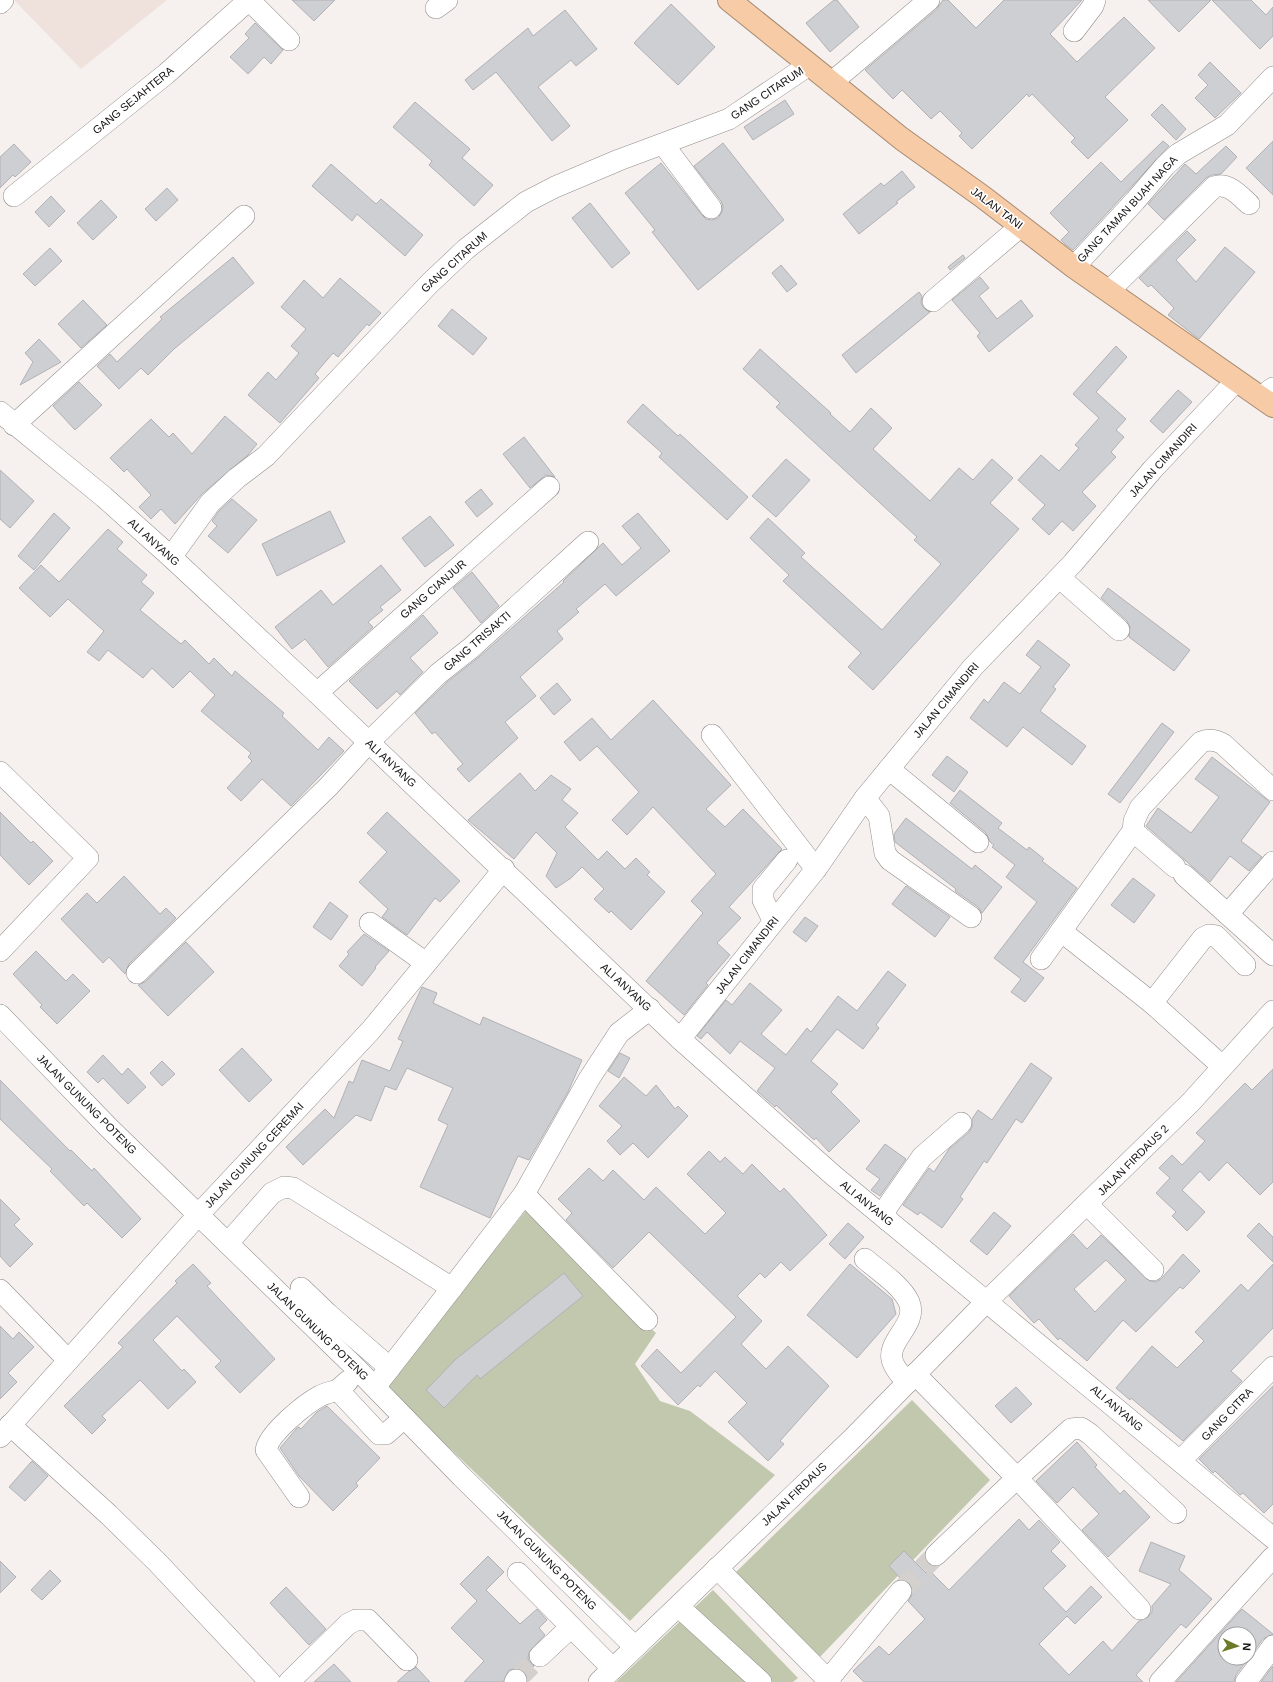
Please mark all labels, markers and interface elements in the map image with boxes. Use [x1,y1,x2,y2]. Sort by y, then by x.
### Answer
street label: GANG SEJAHTERA [90,63,176,136]
street label: GANG CITARUM [729,64,805,122]
street label: GANG TAMAN BUAH NAGA [1075,153,1180,265]
street label: JALAN TANI [969,185,1025,231]
street label: GANG CITARUM [418,229,490,295]
street label: JALAN CIMANDIRI [1127,421,1199,499]
street label: ALI ANYANG [126,516,182,568]
street label: GANG CIANJUR [398,557,468,621]
street label: GANG TRISAKTI [441,609,513,673]
street label: JALAN CIMANDIRI [911,660,981,740]
street label: ALI ANYANG [363,737,419,789]
street label: JALAN CIMANDIRI [713,914,781,996]
street label: ALI ANYANG [598,961,654,1013]
street label: JALAN GUNUNG POTENG [35,1052,139,1156]
street label: JALAN GUNUNG CEREMAI [202,1100,306,1210]
street label: JALAN FIRDAUS 2 [1095,1122,1171,1198]
street label: ALI ANYANG [838,1178,896,1228]
street label: JALAN GUNUNG POTENG [265,1280,371,1382]
street label: ALI ANYANG [1088,1383,1146,1433]
street label: GANG CITRA [1199,1385,1256,1443]
street label: JALAN FIRDAUS [759,1460,829,1528]
street label: JALAN GUNUNG POTENG [495,1508,599,1612]
north arrow [1217,1626,1257,1666]
text: N [1241,1642,1253,1651]

